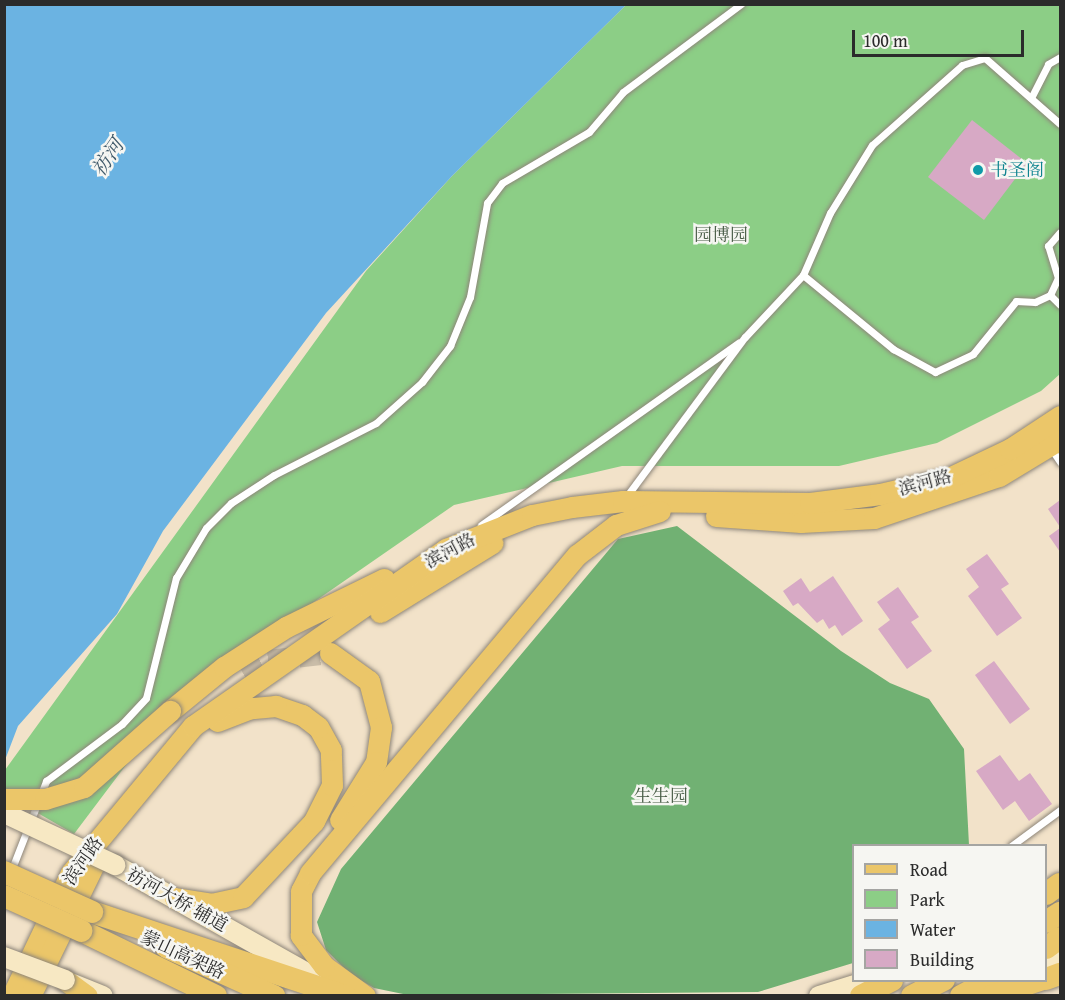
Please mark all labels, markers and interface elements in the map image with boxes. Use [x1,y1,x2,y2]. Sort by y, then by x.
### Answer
scale bar [855,18,1028,56]
text: 100 m [863,27,908,54]
water label: 祊河 [86,134,128,180]
place label: 书圣阁 [990,159,1044,181]
marker: 书圣阁 [971,163,985,177]
park label: 园博园 [694,224,748,246]
street label: 滨河路 [896,466,954,500]
street label: 滨河路 [421,529,479,573]
park label: 生生园 [634,785,688,807]
street label: 滨河路 [59,833,107,889]
legend [852,844,1047,982]
text: Road [910,856,948,883]
street label: 祊河大桥 辅道 [123,863,231,937]
text: Park [910,886,945,913]
text: Water [910,916,955,943]
street label: 蒙山高架路 [138,926,228,984]
text: Building [910,946,974,973]

